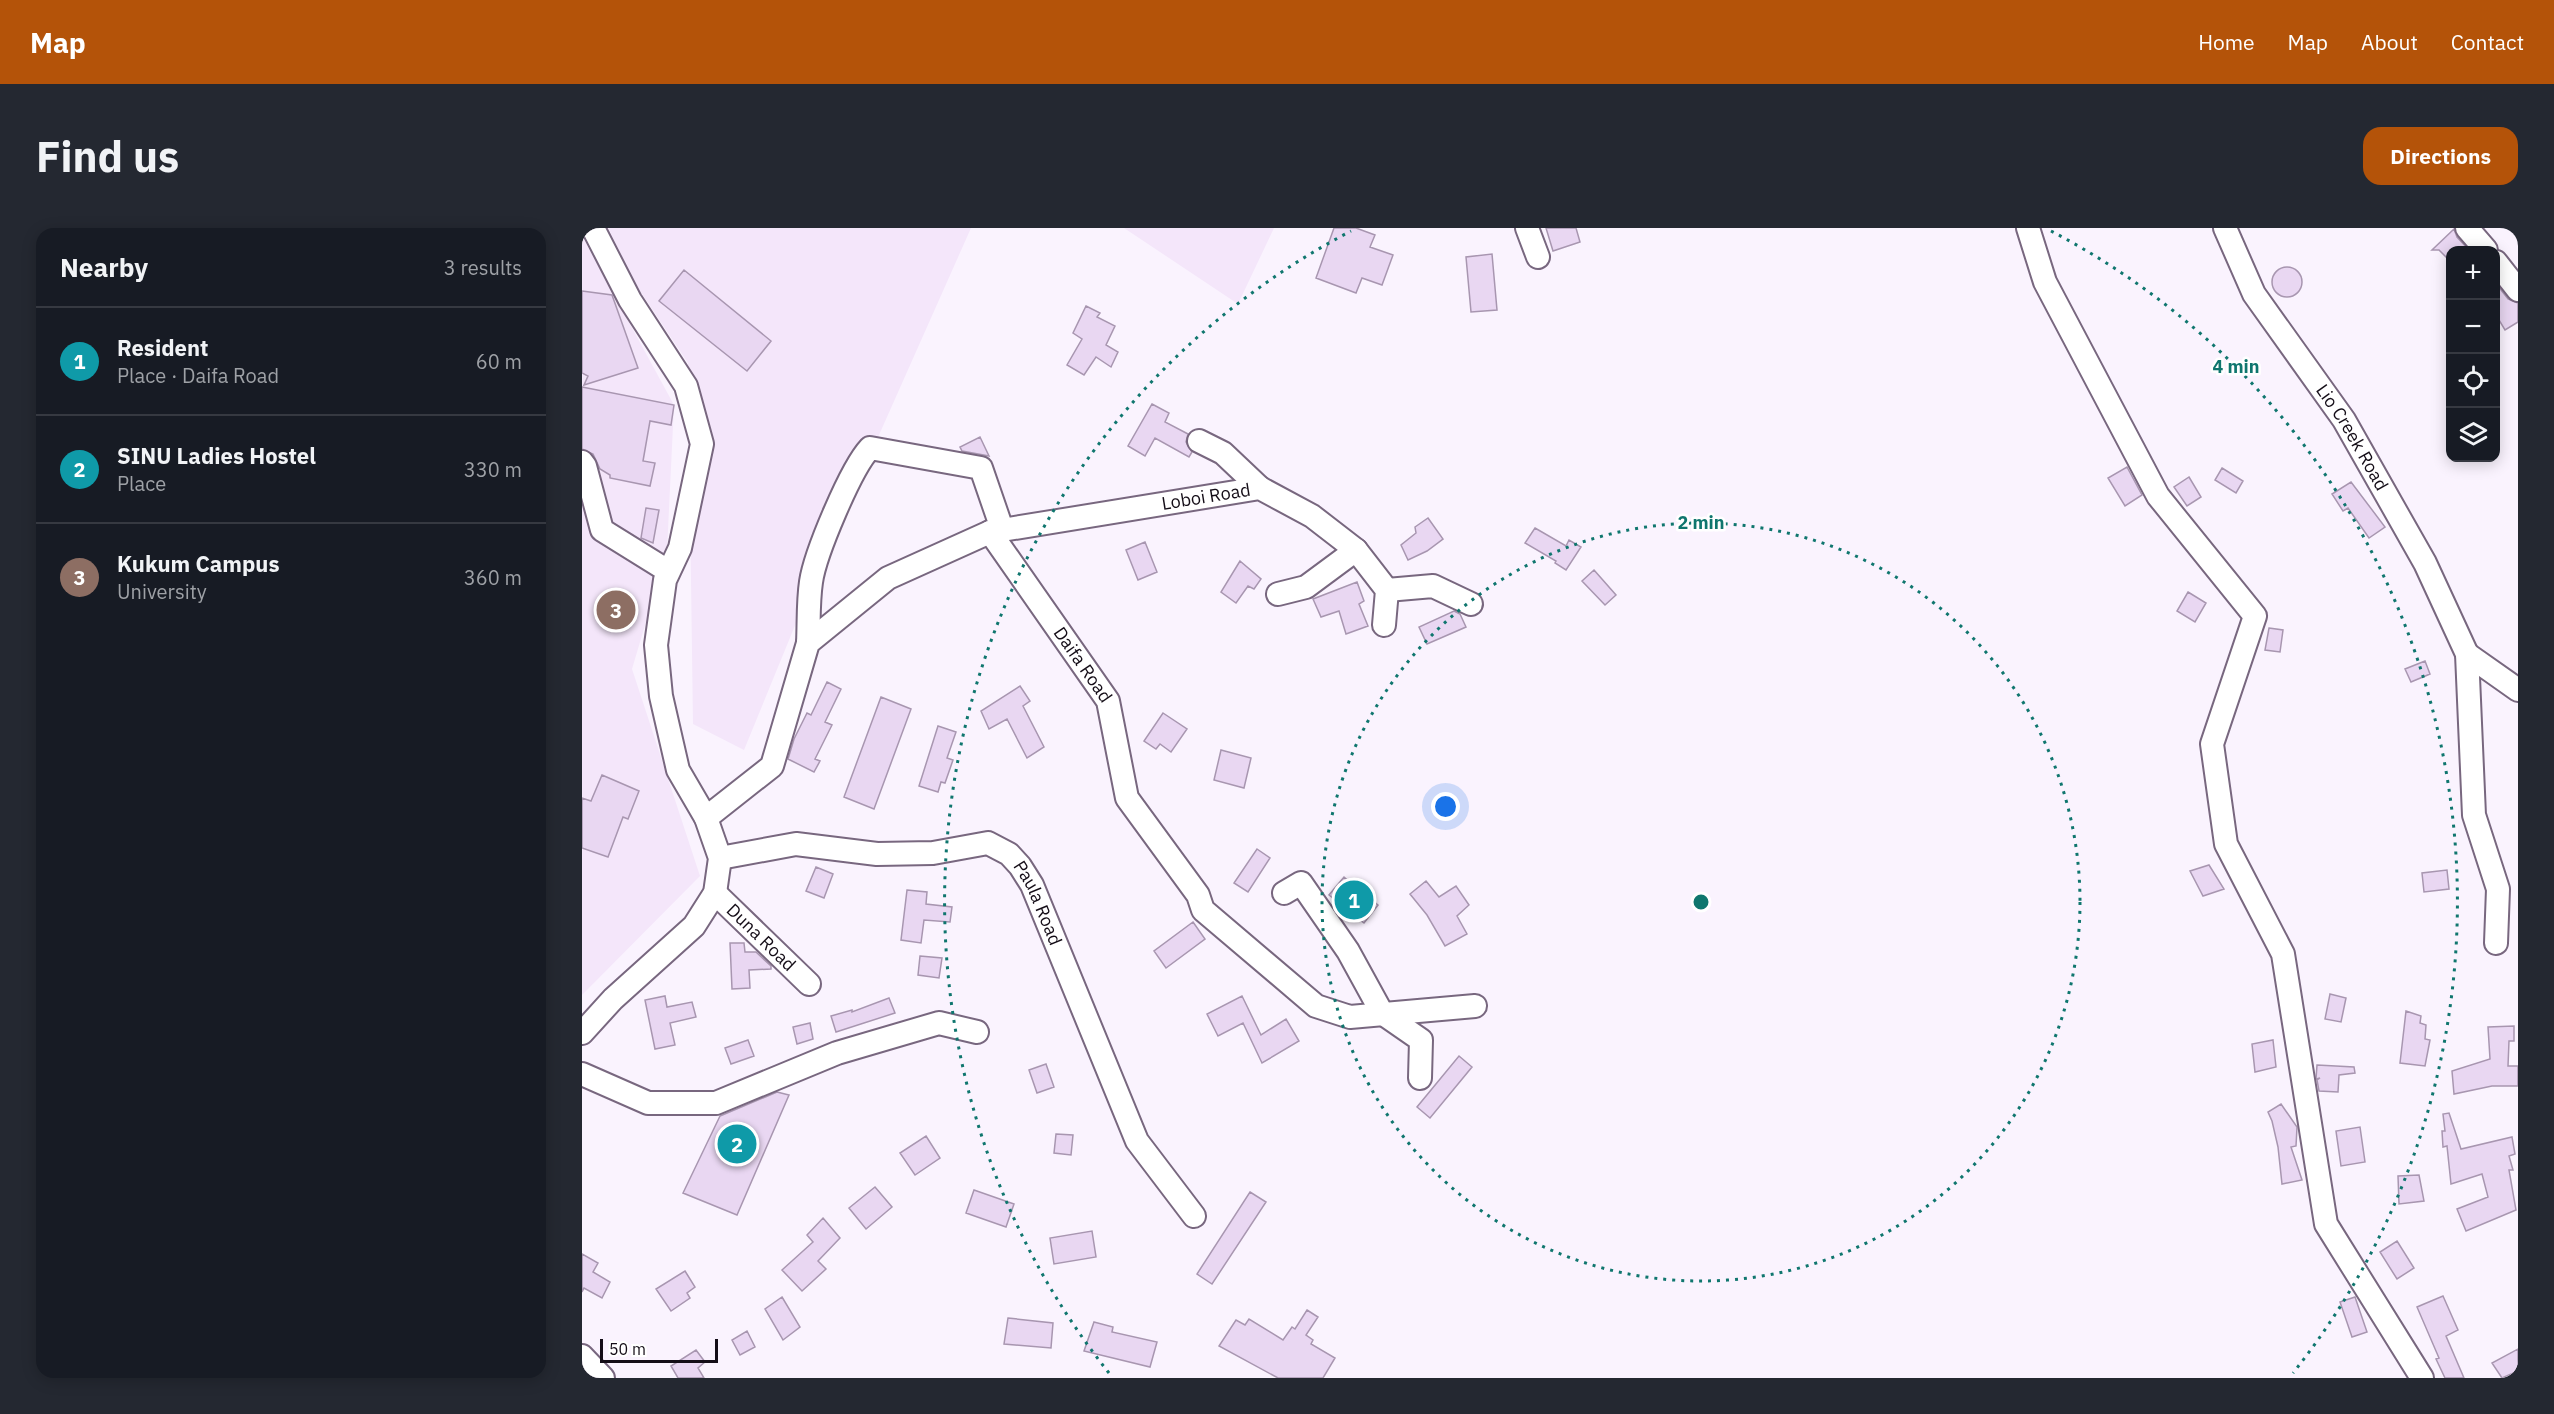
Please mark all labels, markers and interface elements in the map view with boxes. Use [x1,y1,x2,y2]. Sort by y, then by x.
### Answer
text: Map [30,24,86,61]
text: Home [2198,28,2255,56]
text: Map [2288,28,2328,56]
text: About [2361,28,2418,56]
text: Contact [2451,28,2524,56]
button: Directions [2363,127,2518,185]
text: Find us [36,129,179,184]
map controls [2446,246,2500,462]
button: + [2446,246,2500,300]
text: Nearby [60,250,148,284]
text: 3 results [444,254,522,281]
button: − [2446,300,2500,354]
text: Resident [117,333,209,362]
text: 1 [74,348,86,375]
text: 60 m [476,348,522,375]
button: locate [2446,354,2500,408]
text: 4 min [2212,355,2260,378]
text: Place · Daifa Road [117,362,279,389]
street label: Lio Creek Road [2311,379,2394,494]
button: layers [2446,408,2500,462]
text: SINU Ladies Hostel [117,441,316,470]
text: 2 [74,456,86,483]
text: 330 m [464,456,522,483]
text: Place [117,470,166,497]
street label: Loboi Road [1160,478,1252,515]
text: 2 min [1677,511,1725,534]
text: Kukum Campus [117,549,280,578]
text: 3 [74,564,86,591]
text: 360 m [464,564,522,591]
text: University [117,578,207,605]
pin: 3 [597,588,636,632]
street label: Daifa Road [1049,622,1118,707]
your location [1431,792,1460,821]
street label: Paula Road [1008,856,1067,949]
pin: 1 [1334,878,1374,922]
centre of rings [1691,892,1711,912]
street label: Duna Road [722,898,801,976]
pin: 2 [718,1122,756,1166]
scale bar [600,1336,718,1364]
text: 50 m [609,1339,646,1359]

